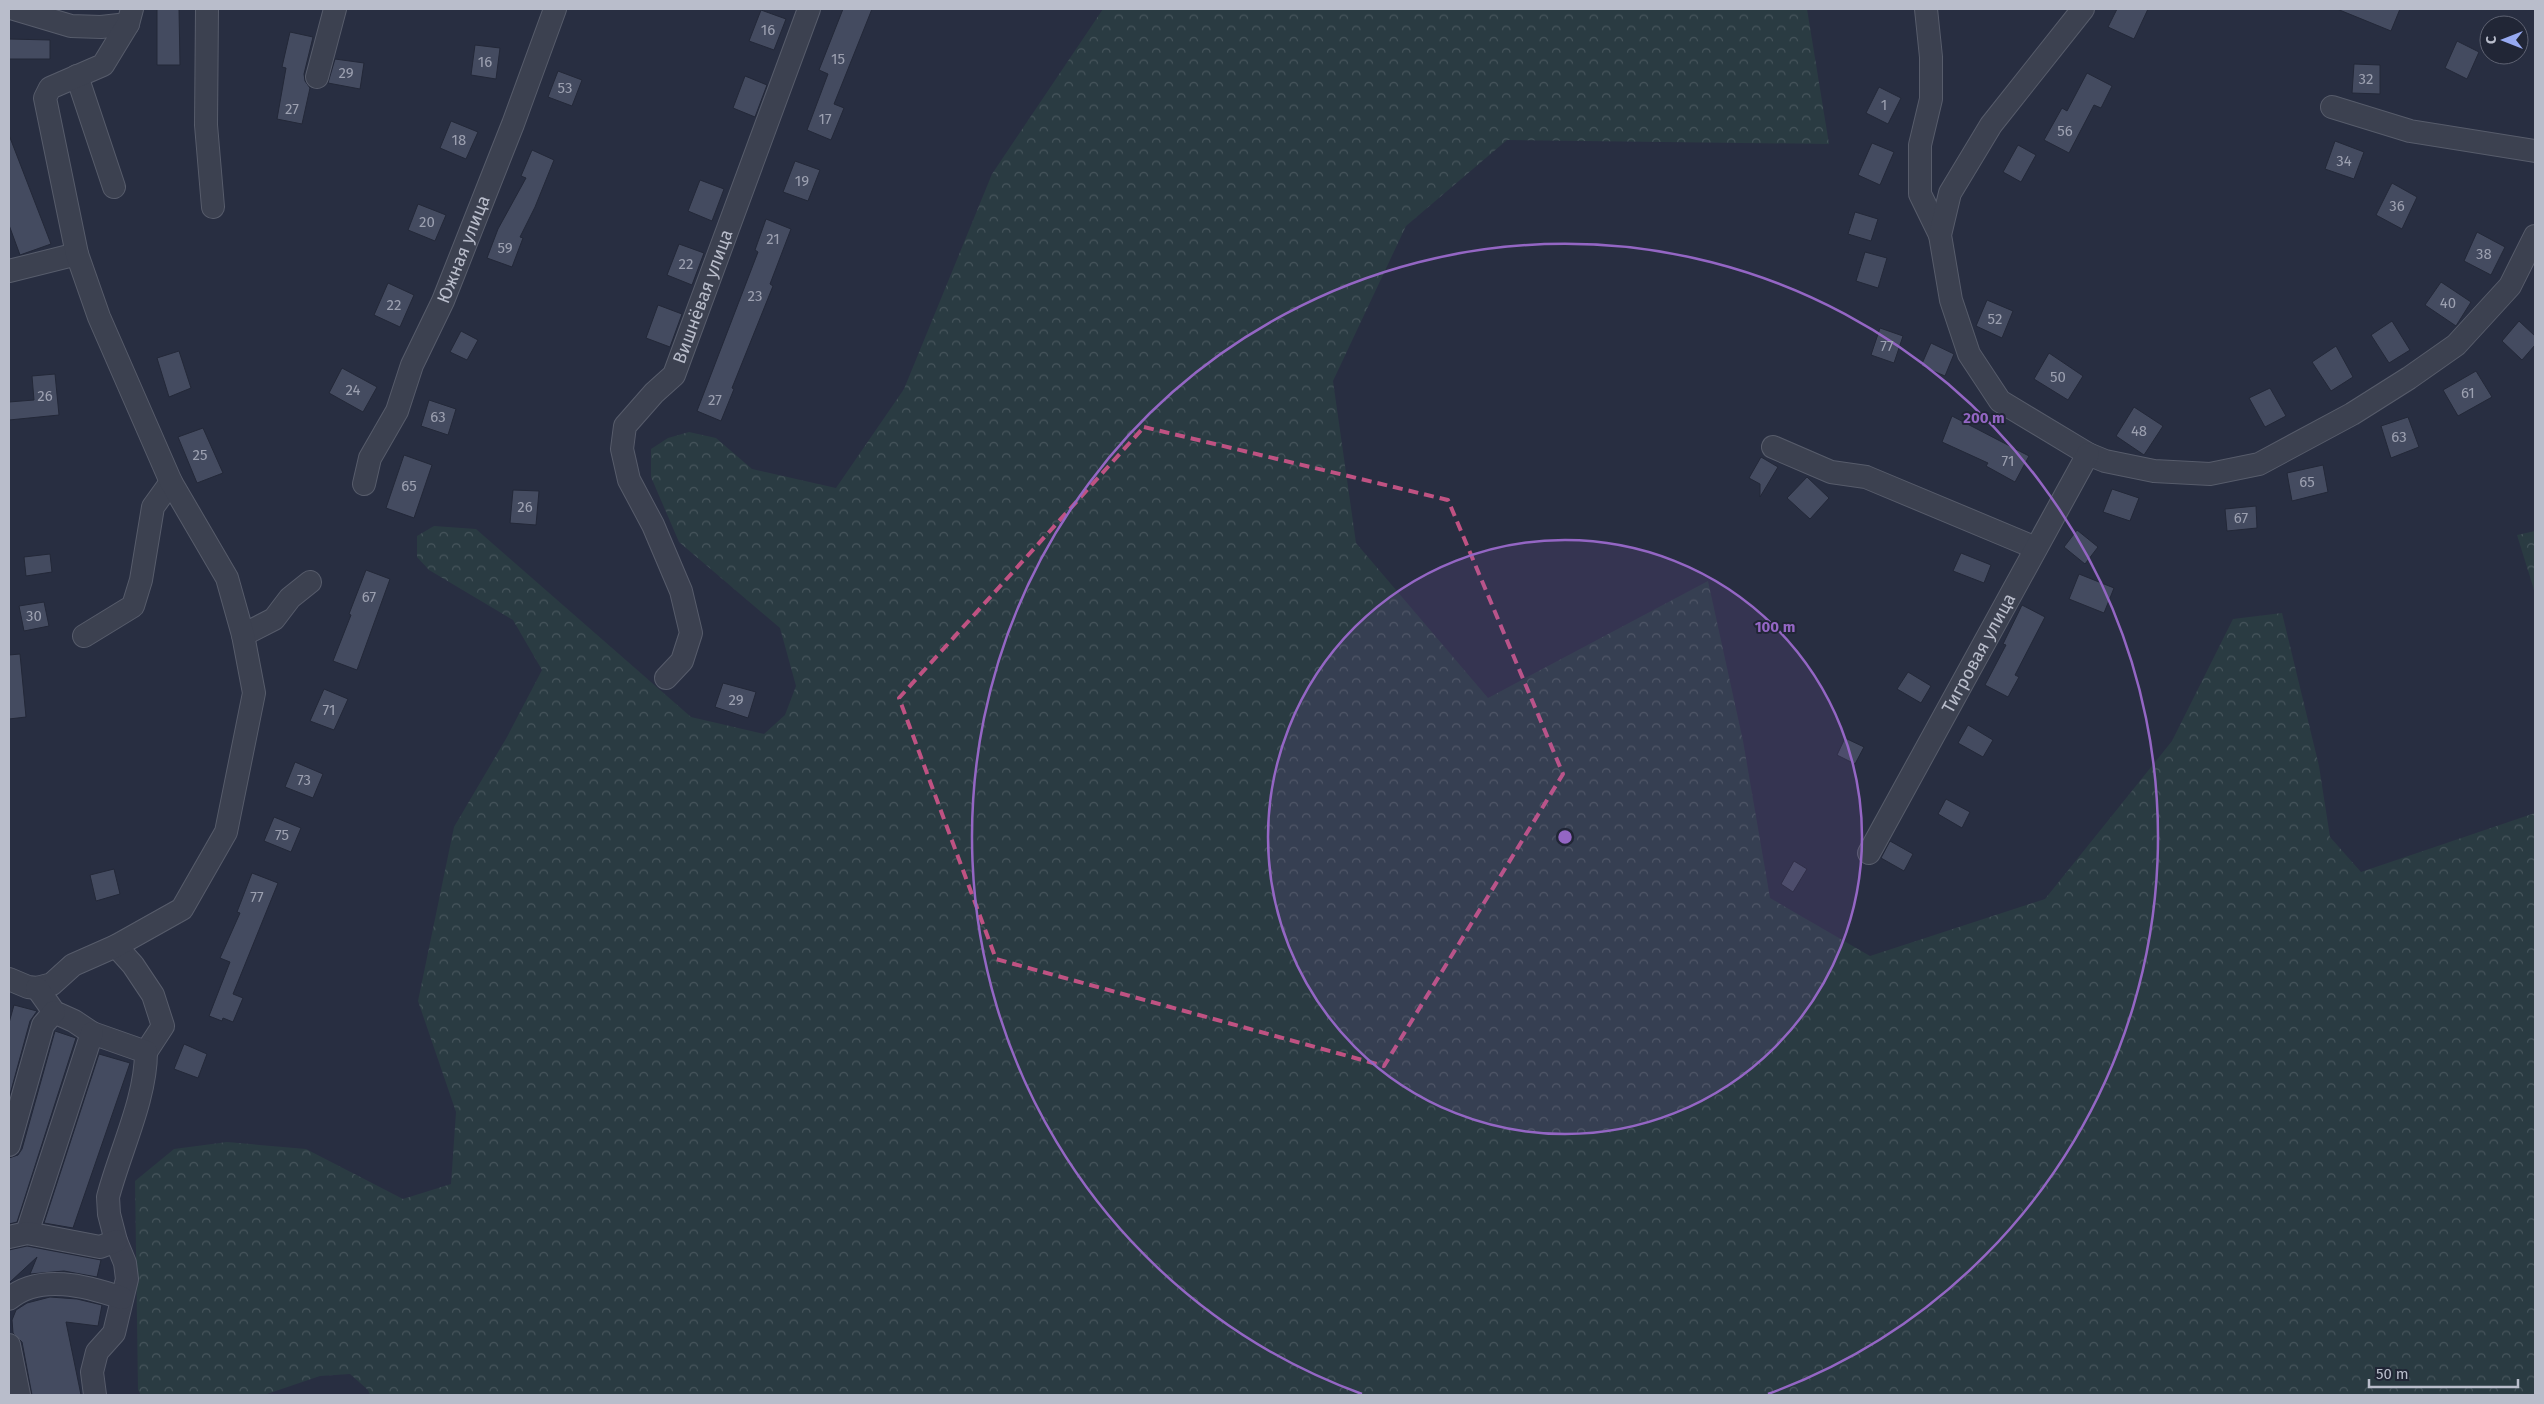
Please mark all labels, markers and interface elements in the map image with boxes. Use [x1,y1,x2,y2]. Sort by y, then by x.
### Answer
north arrow [2479,15,2529,65]
house number: 16 [761,21,775,39]
text: С [2483,36,2500,44]
house number: 15 [831,50,845,68]
house number: 16 [478,53,492,71]
house number: 29 [338,64,354,82]
house number: 32 [2359,70,2373,88]
house number: 53 [558,79,572,97]
house number: 1 [1881,96,1887,114]
house number: 27 [285,100,299,118]
house number: 17 [818,110,832,128]
house number: 56 [2057,122,2073,140]
house number: 18 [452,131,466,149]
house number: 34 [2336,152,2352,170]
house number: 19 [795,172,809,190]
street label: Южная улица [432,192,495,306]
house number: 36 [2389,197,2405,215]
house number: 20 [419,213,435,231]
street label: Вишнёвая улица [668,227,738,367]
house number: 21 [766,230,780,248]
house number: 59 [497,239,513,257]
house number: 38 [2476,245,2492,263]
house number: 22 [679,255,693,273]
house number: 23 [748,287,762,305]
house number: 40 [2440,294,2456,312]
house number: 22 [387,296,401,314]
house number: 52 [1988,310,2002,328]
house number: 77 [1880,337,1894,355]
house number: 50 [2050,368,2066,386]
house number: 24 [345,381,361,399]
house number: 61 [2461,384,2475,402]
house number: 26 [37,387,53,405]
house number: 27 [708,391,722,409]
house number: 63 [430,408,446,426]
text: 200 m [1963,409,2005,427]
house number: 48 [2131,422,2147,440]
house number: 63 [2391,428,2407,446]
house number: 25 [193,446,207,464]
house number: 71 [2002,452,2014,470]
house number: 65 [2299,473,2315,491]
house number: 65 [401,477,417,495]
house number: 26 [517,498,533,516]
house number: 67 [2234,509,2248,527]
house number: 67 [362,588,376,606]
street label: Тигровая улица [1937,589,2020,717]
house number: 30 [26,607,42,625]
text: 100 m [1755,618,1795,636]
house number: 29 [728,691,744,709]
house number: 71 [323,701,335,719]
house number: 73 [297,771,311,789]
house number: 75 [275,826,289,844]
centre of rings [1556,828,1574,846]
house number: 77 [250,888,264,906]
scale bar [2369,1356,2518,1388]
text: 50 m [2376,1365,2409,1383]

